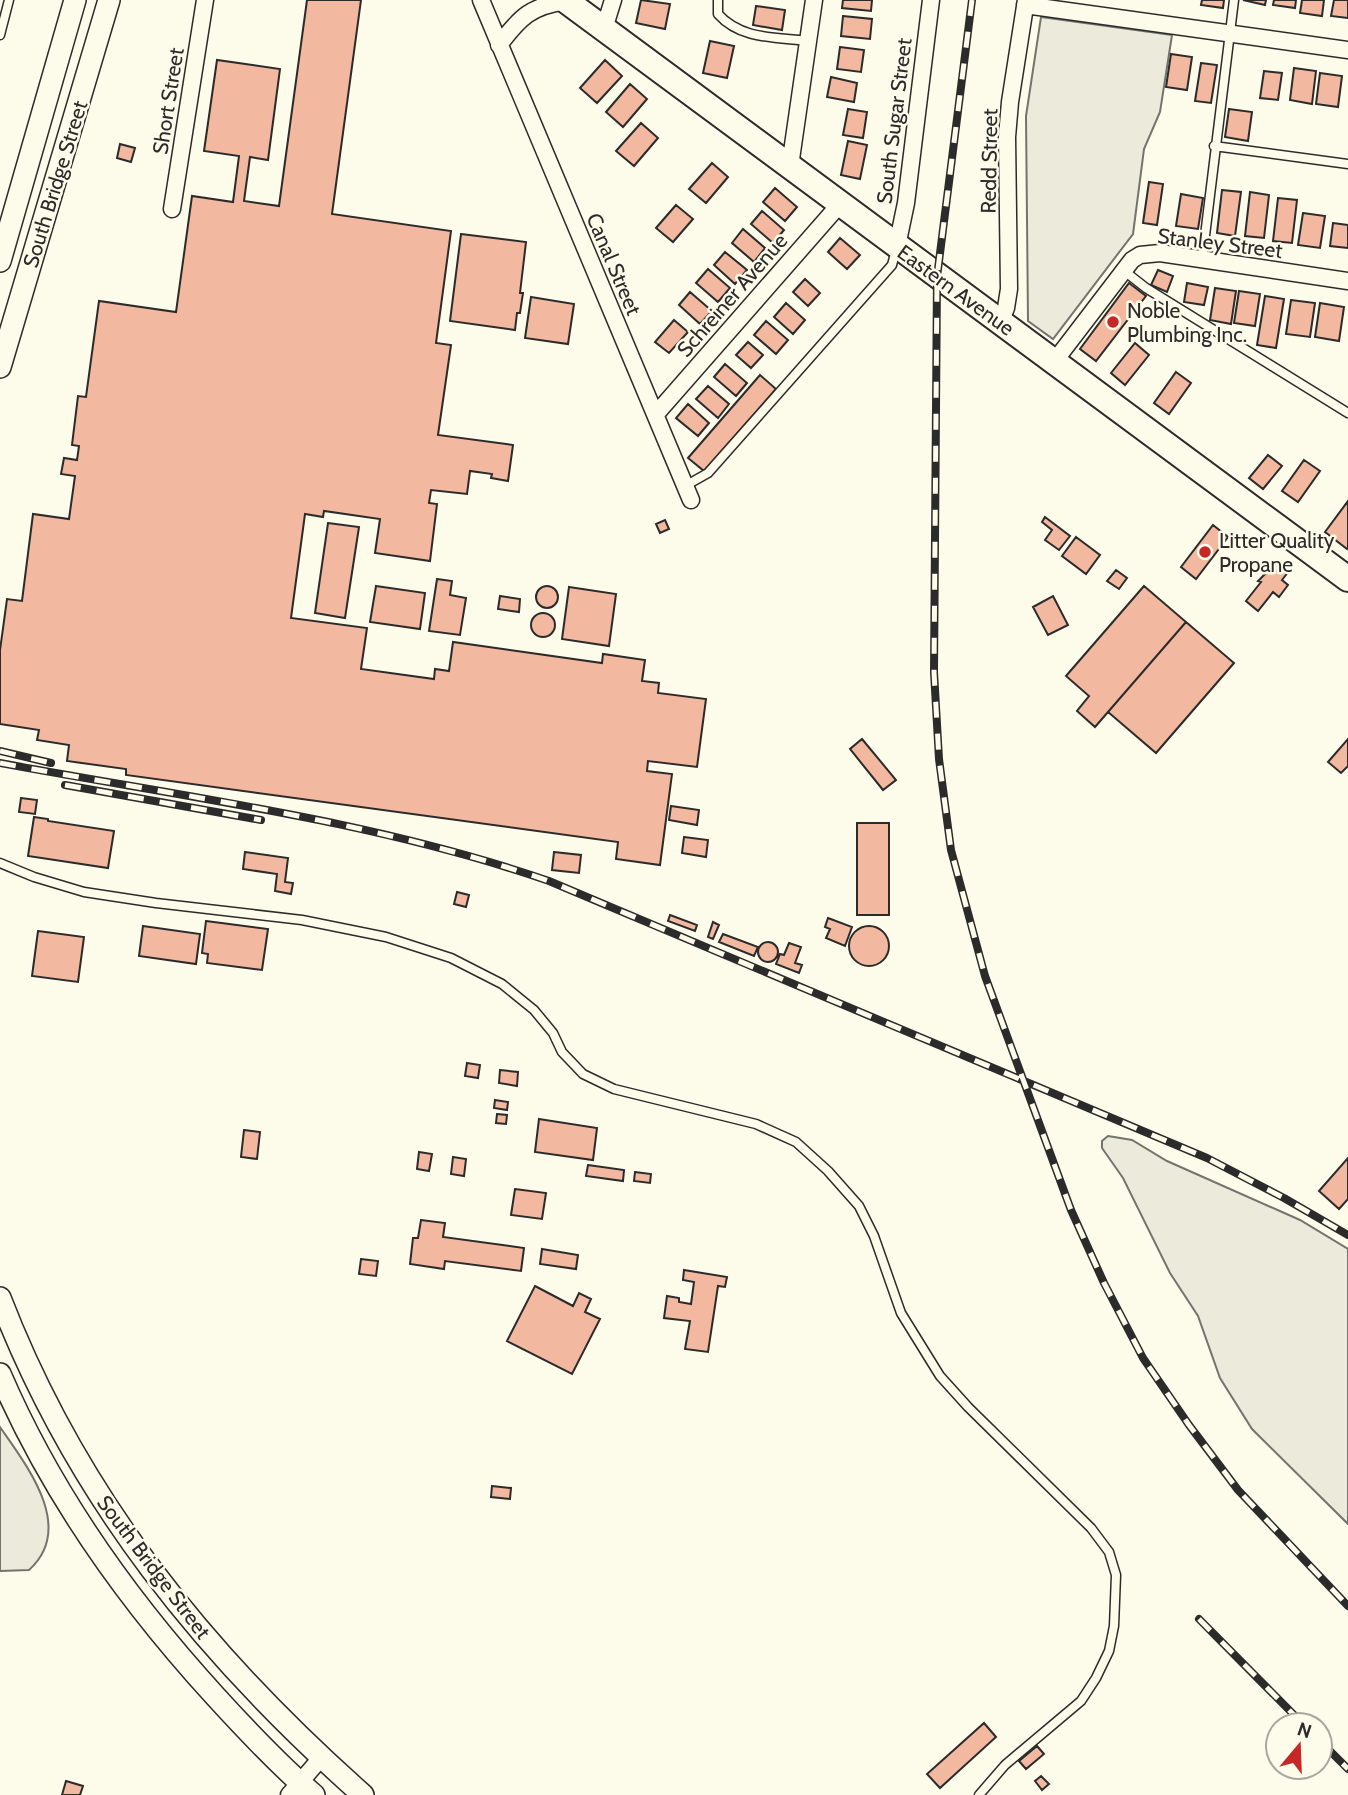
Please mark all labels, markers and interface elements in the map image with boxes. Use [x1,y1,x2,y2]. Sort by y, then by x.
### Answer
street label: South Sugar Street [871,37,917,205]
street label: Short Street [147,46,189,156]
street label: South Bridge Street [18,98,92,270]
street label: Redd Street [976,108,1002,214]
street label: Canal Street [581,209,647,319]
street label: Stanley Street [1156,223,1284,263]
street label: Schreiner Avenue [672,228,792,362]
street label: Eastern Avenue [893,239,1019,341]
place label: Noble Plumbing Inc. [1127,298,1247,347]
marker: Noble Plumbing Inc. [1105,314,1121,330]
place label: Litter Quality Propane [1219,528,1335,577]
marker: Litter Quality Propane [1197,544,1213,560]
street label: South Bridge Street [92,1490,216,1644]
north arrow [1264,1711,1334,1781]
text: N [1294,1717,1314,1743]

